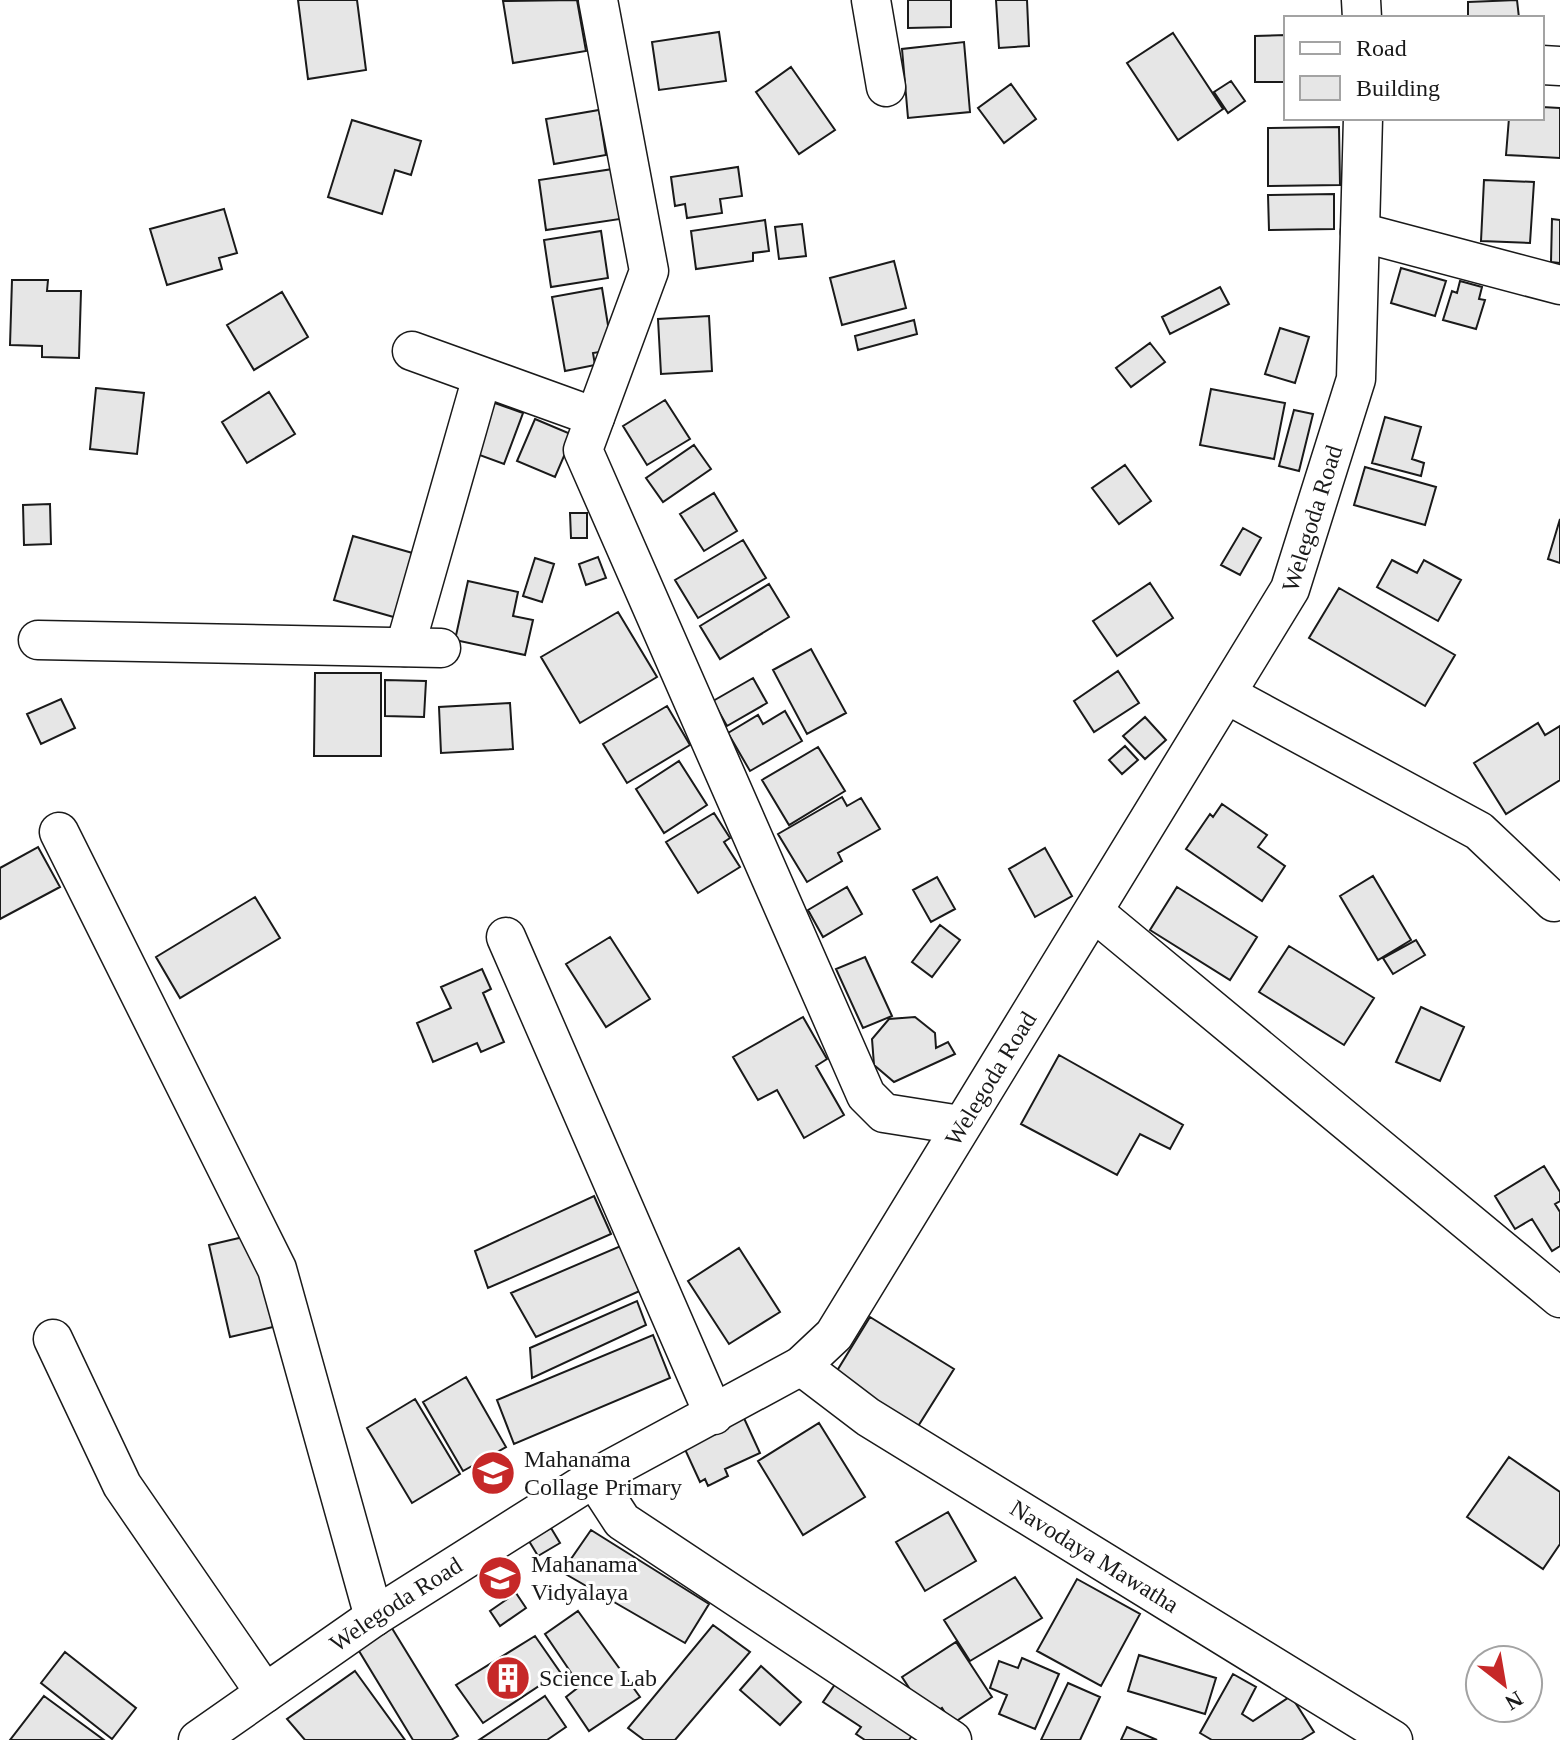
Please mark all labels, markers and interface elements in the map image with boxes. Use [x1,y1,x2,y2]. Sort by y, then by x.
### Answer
legend [1284,16,1544,120]
text: Road [1356,35,1407,61]
text: Building [1356,75,1440,101]
street label: Welegoda Road [1277,442,1347,595]
street label: Welegoda Road [940,1007,1041,1150]
place label: Mahanama Collage Primary [524,1446,682,1500]
school or university icon: Mahanama Collage Primary [469,1449,517,1497]
street label: Navodaya Mawatha [1006,1495,1184,1618]
place label: Mahanama Vidyalaya [531,1551,638,1605]
street label: Welegoda Road [325,1552,467,1657]
school or university icon: Mahanama Vidyalaya [476,1554,524,1602]
north arrow [1464,1644,1544,1724]
building icon: Science Lab [484,1654,532,1702]
place label: Science Lab [539,1665,657,1691]
text: N [1501,1686,1527,1716]

